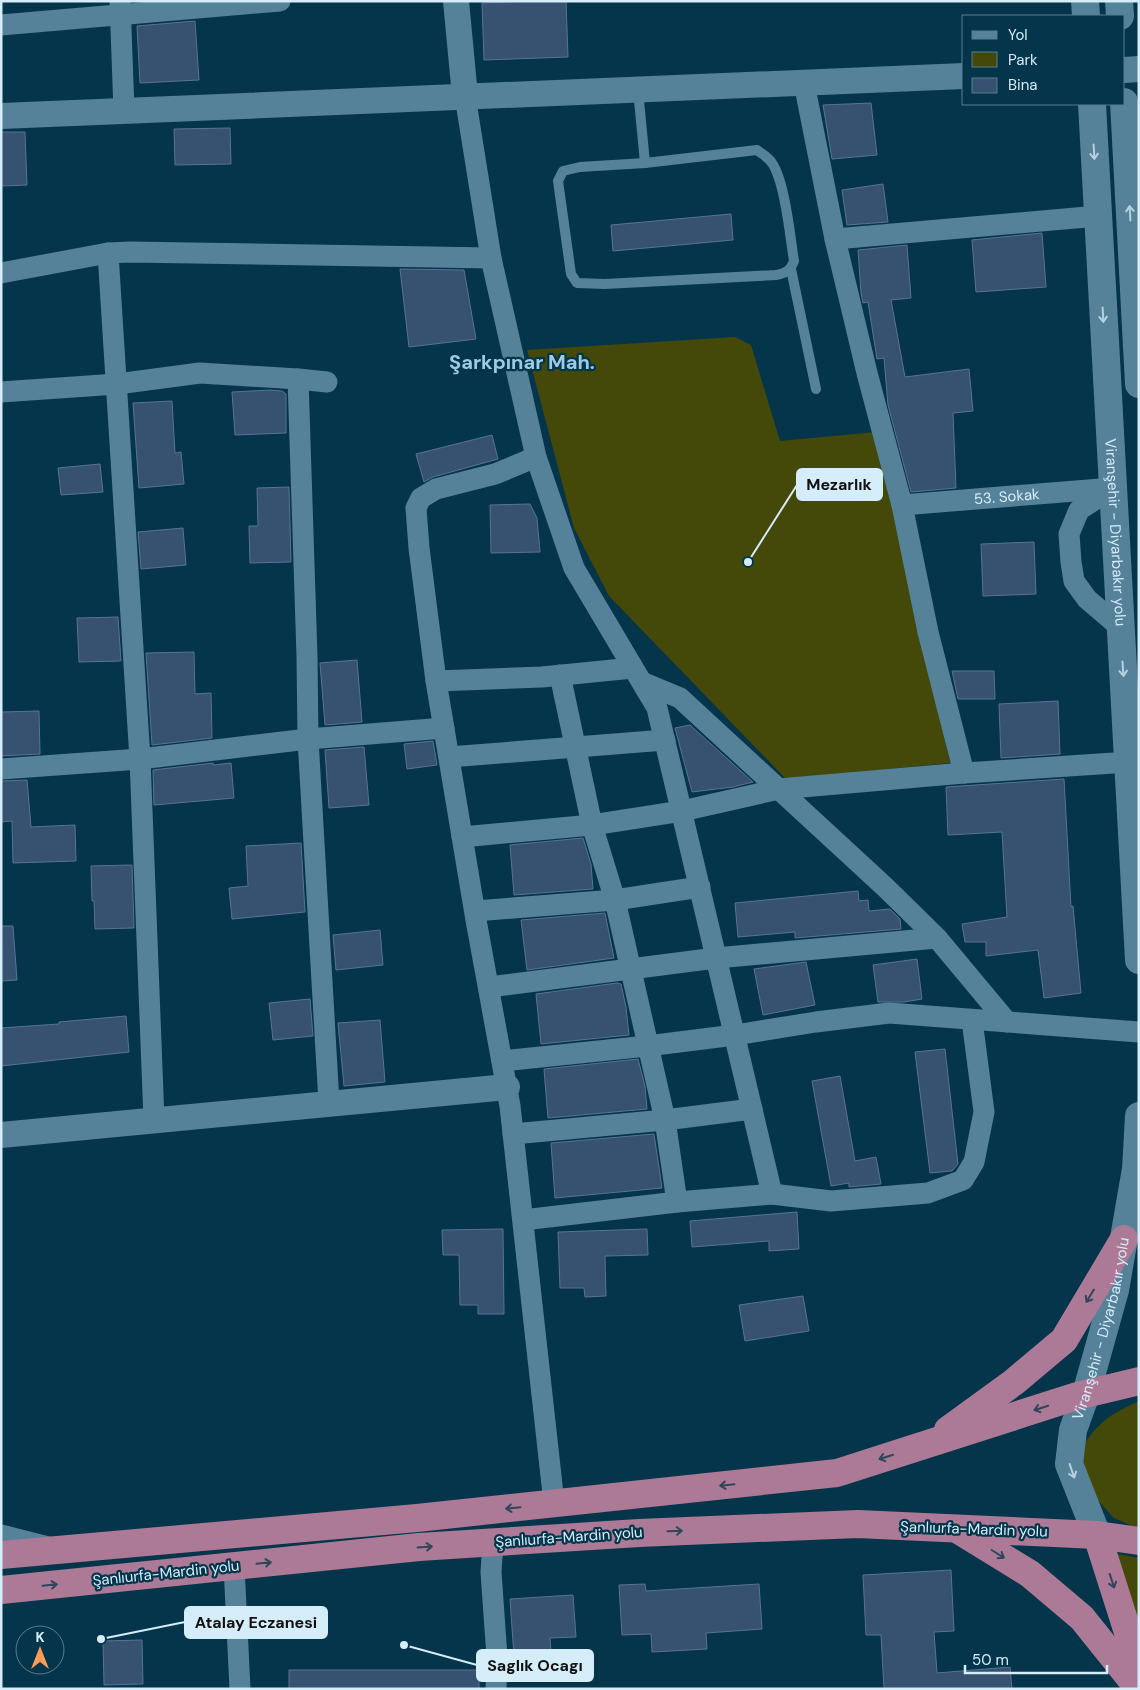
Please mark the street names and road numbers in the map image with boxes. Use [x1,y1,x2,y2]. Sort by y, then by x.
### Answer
street label: Viranşehir - Diyarbakır yolu [1100,438,1131,627]
street label: 53. Sokak [973,484,1041,509]
street label: Viranşehir - Diyarbakır yolu [1067,1236,1134,1423]
street label: Şanlıurfa-Mardin yolu [900,1516,1048,1542]
street label: Şanlıurfa-Mardin yolu [495,1522,643,1552]
street label: Şanlıurfa-Mardin yolu [92,1555,240,1591]

